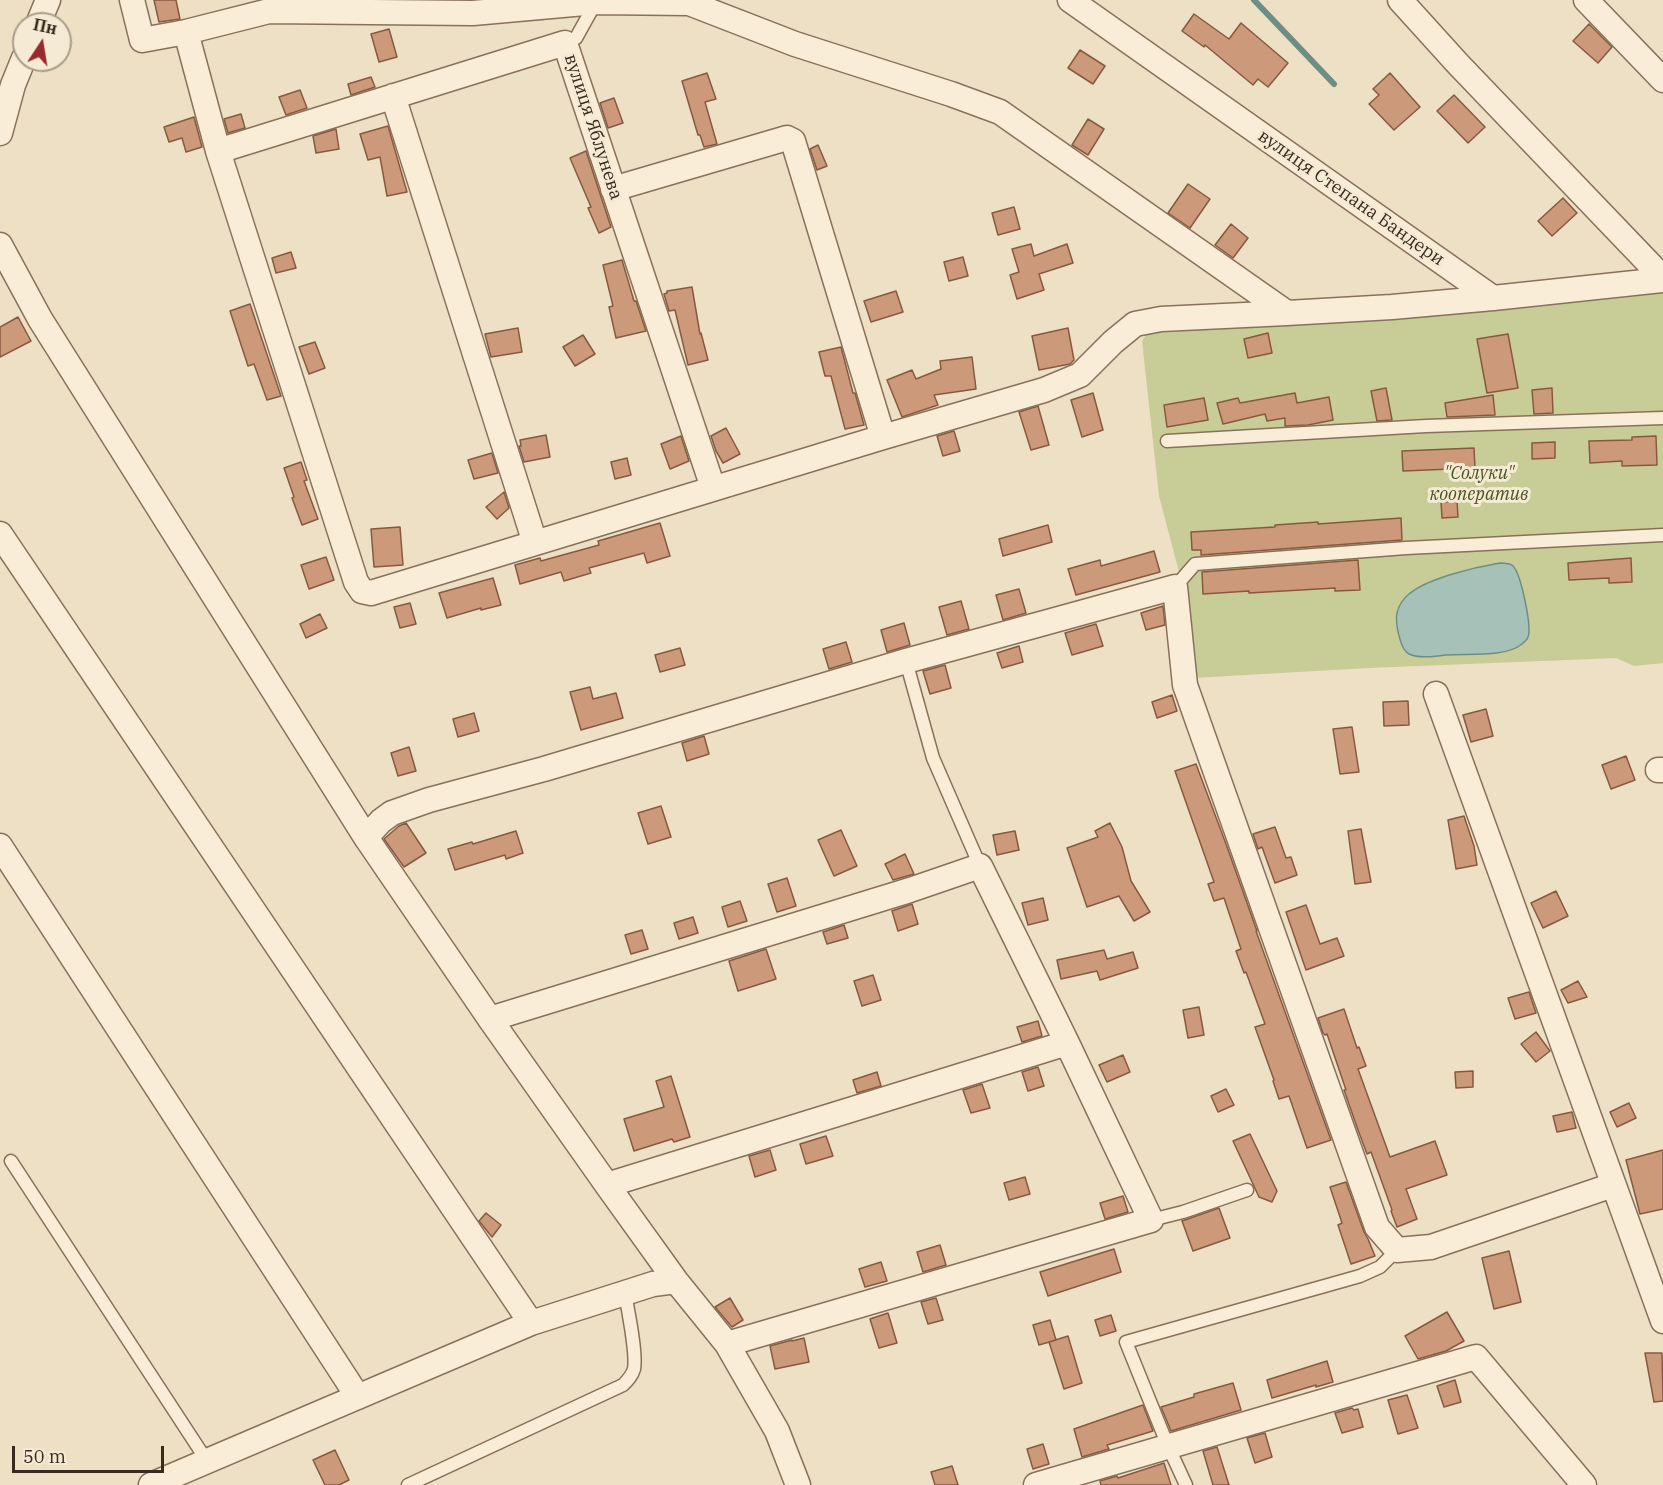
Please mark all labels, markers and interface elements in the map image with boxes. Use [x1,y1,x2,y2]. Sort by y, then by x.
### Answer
north arrow [12,12,72,72]
text: Пн [32,14,59,39]
street label: вулиця Яблунева [559,51,627,203]
street label: вулиця Степана Бандери [1254,125,1448,271]
park label: "Солуки" кооператив [1429,463,1529,506]
scale bar [15,1434,166,1472]
text: 50 m [23,1445,66,1468]

